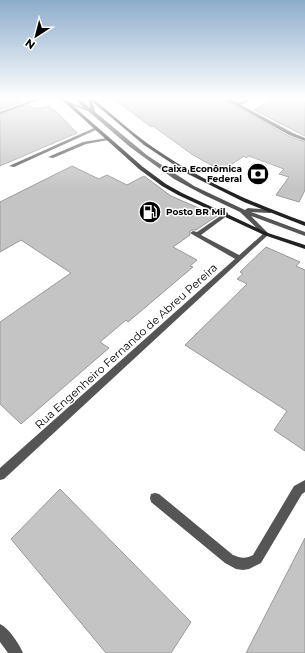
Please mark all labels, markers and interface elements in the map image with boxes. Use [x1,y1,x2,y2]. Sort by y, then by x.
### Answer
north arrow [16,16,56,56]
text: N [22,36,38,52]
bank icon: Caixa Econômica Federal [245,161,271,187]
place label: Caixa Econômica Federal [162,163,242,184]
fuel station icon: Posto BR Mil [137,199,163,225]
place label: Posto BR Mil [166,206,226,217]
street label: Rua Engenheiro Fernando de Abreu Pereira [32,260,220,432]

